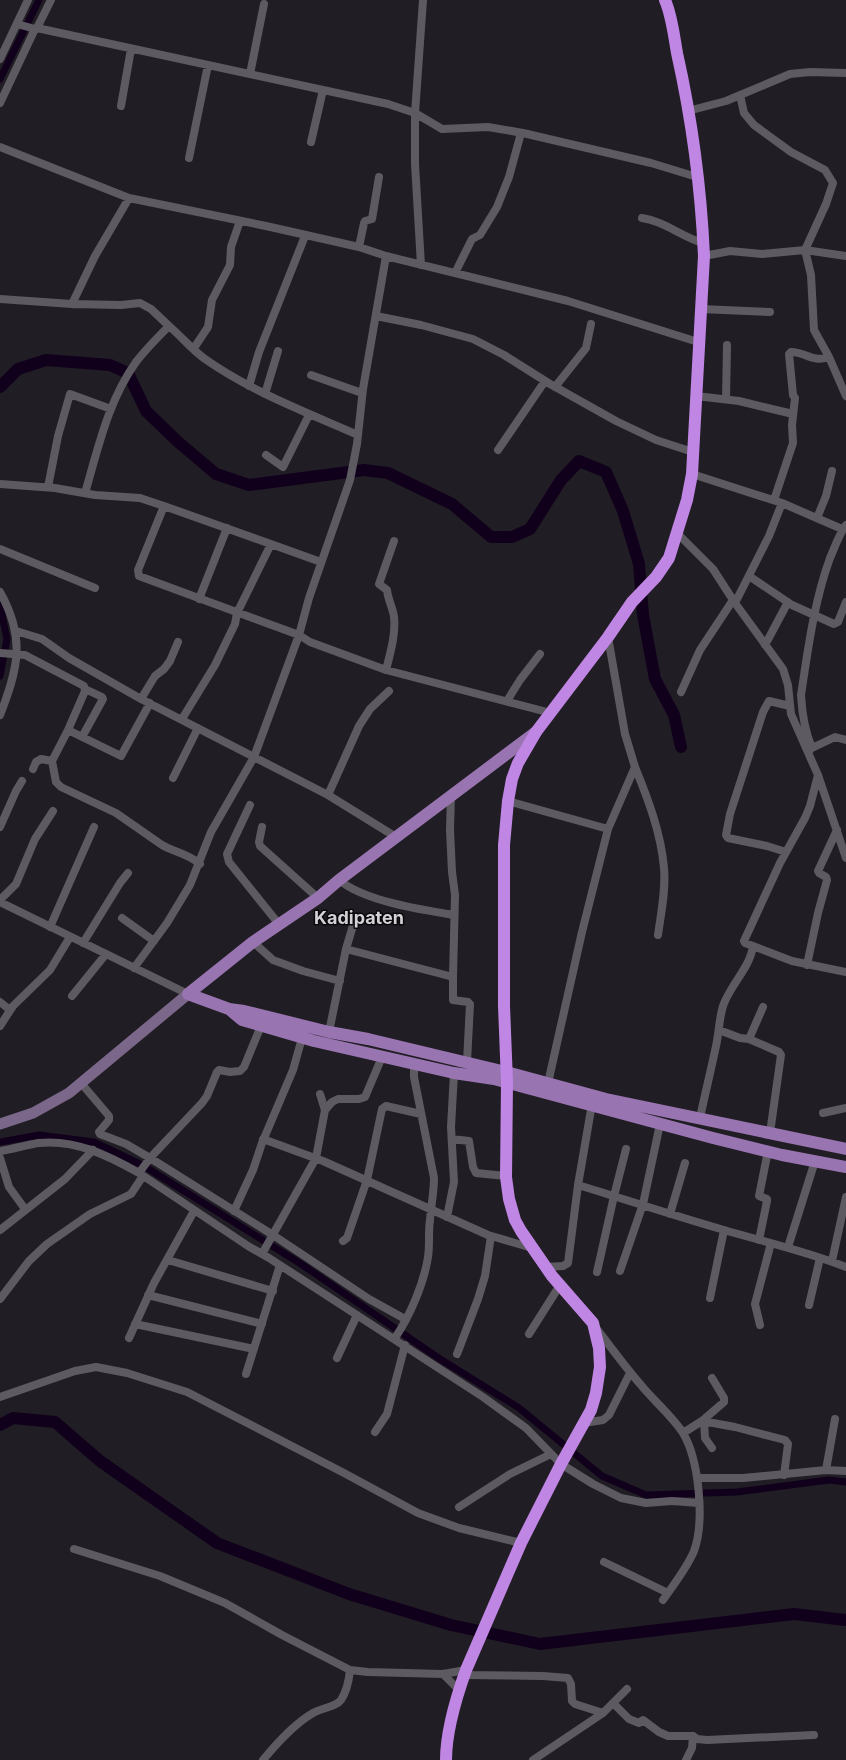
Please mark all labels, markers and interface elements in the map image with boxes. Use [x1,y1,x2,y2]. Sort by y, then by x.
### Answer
district label: Kadipaten [314,907,404,928]

